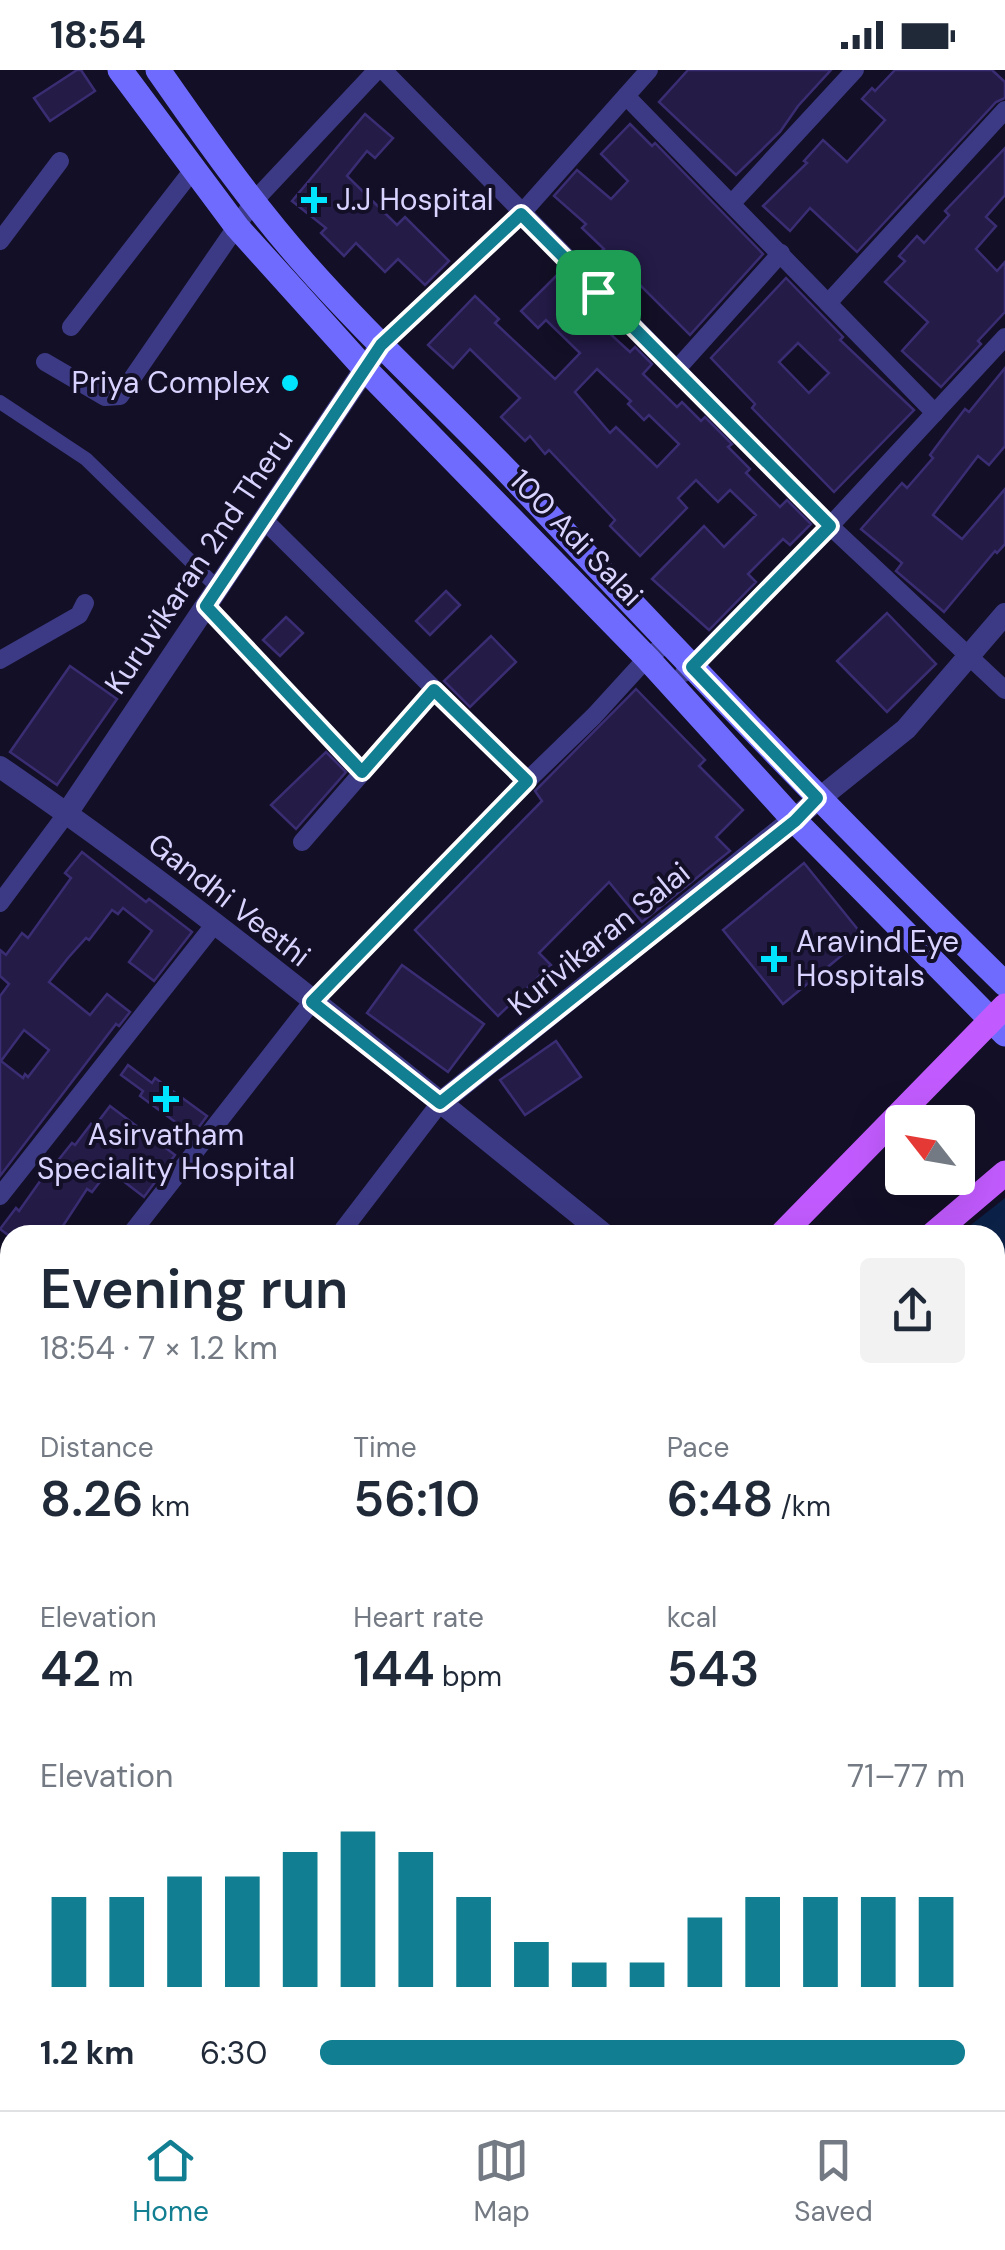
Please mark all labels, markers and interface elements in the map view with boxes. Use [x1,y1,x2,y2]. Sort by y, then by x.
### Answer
text: 18:54 [50,10,146,60]
place label: J.J Hospital [336,180,493,219]
marker: J.J Hospital [301,187,327,213]
pin [556,250,641,335]
icon: arrive [571,265,626,320]
place label: Priya Complex [72,363,270,402]
marker: Priya Complex [279,372,301,394]
street label: Kuruvikaran 2nd Theru [96,422,301,701]
street label: 100 Adi Salai [501,461,651,614]
street label: Gandhi Veethi [140,824,318,975]
street label: Kurivikaran Salai [500,853,698,1024]
place label: Aravind Eye Hospitals [796,922,959,995]
marker: Aravind Eye Hospitals [761,946,787,972]
marker: Asirvatham Speciality Hospital [153,1086,179,1112]
north arrow [885,1105,975,1195]
map controls [885,1105,975,1195]
place label: Asirvatham Speciality Hospital [37,1115,295,1188]
text: Evening run [40,1253,348,1325]
button: share [860,1258,965,1363]
text: 18:54 · 7 × 1.2 km [40,1327,278,1369]
text: Distance [40,1429,154,1466]
text: Time [353,1429,417,1466]
text: Pace [667,1429,729,1466]
text: 8.26 [40,1466,144,1532]
text: 56:10 [353,1466,480,1532]
text: 6:48 [667,1466,773,1532]
text: km [144,1488,190,1525]
text: /km [773,1488,831,1525]
text: Elevation [40,1599,157,1636]
text: Heart rate [353,1599,484,1636]
text: kcal [667,1599,717,1636]
text: 42 [40,1636,101,1702]
text: 144 [353,1636,435,1702]
text: 543 [667,1636,759,1702]
text: m [101,1658,133,1695]
text: bpm [435,1658,502,1695]
text: Elevation [40,1755,173,1797]
text: 71–77 m [847,1755,965,1797]
text: 1.2 km [40,2032,134,2074]
text: 6:30 [200,2032,267,2074]
tab: Home [132,2133,209,2230]
tab: Map [473,2133,530,2230]
tab: Saved [794,2133,873,2230]

